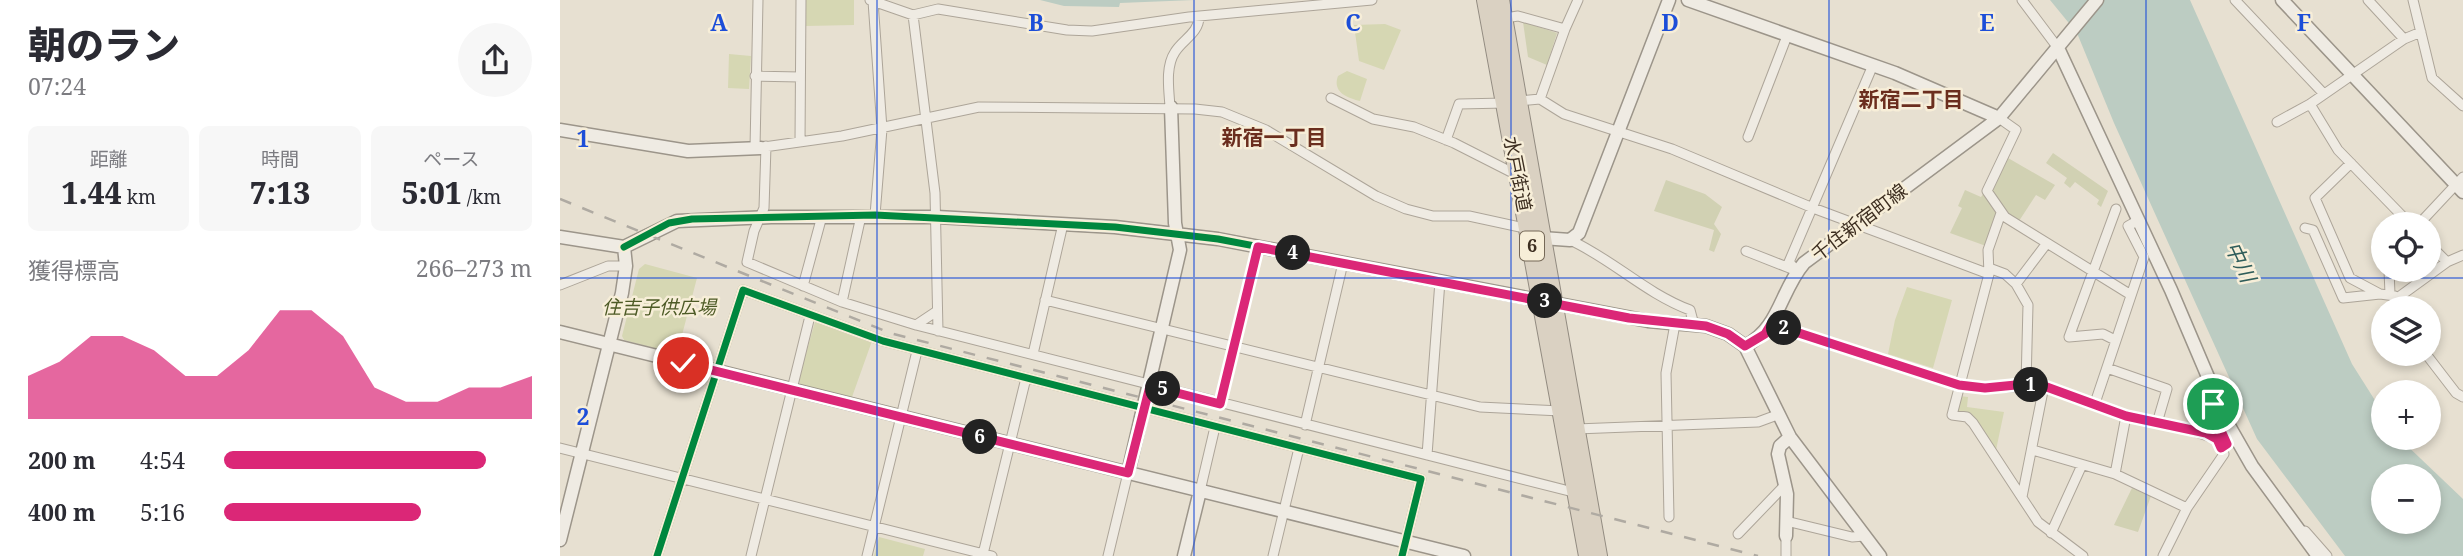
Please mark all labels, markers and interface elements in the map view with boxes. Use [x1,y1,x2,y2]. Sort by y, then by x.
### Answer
text: A [710,6,728,38]
text: B [1028,6,1044,38]
text: C [1345,6,1361,38]
text: D [1661,6,1679,38]
text: E [1979,6,1995,38]
text: F [2297,6,2311,38]
text: 朝のラン [28,18,180,70]
button: share [458,23,532,97]
text: 07:24 [28,70,86,102]
district label: 新宿二丁目 [1859,85,1964,113]
text: 1 [577,122,590,154]
district label: 新宿一丁目 [1222,123,1327,151]
street label: 水戸街道 [1498,134,1538,214]
text: 距離 [90,146,128,172]
text: 時間 [261,146,299,172]
text: ペース [423,146,479,172]
text: 1.44 [61,172,122,213]
text: 7:13 [250,172,310,213]
text: 5:01 [401,172,462,213]
street label: 千住新宿町線 [1806,177,1912,267]
text: km [122,184,156,210]
text: /km [462,184,501,210]
map controls [2371,212,2441,534]
button: locate [2371,212,2441,282]
road number: 6 [1520,232,1544,260]
pin: 4 [1276,236,1310,270]
water label: 中川 [2219,237,2263,288]
text: 4 [1287,239,1298,265]
text: 266–273 m [416,252,532,284]
text: 獲得標高 [28,254,120,286]
pin: 3 [1528,284,1562,318]
text: 3 [1539,287,1550,313]
park label: 住吉子供広場 [602,294,718,320]
button: layers [2371,296,2441,366]
pin: 2 [1766,310,1802,346]
text: 2 [1778,314,1789,340]
pin [653,333,713,393]
icon: check [664,344,702,382]
pin: 1 [2014,368,2048,402]
text: 1 [2025,371,2036,397]
pin: 5 [1146,372,1180,406]
pin [2183,374,2243,434]
text: 5 [1157,375,1168,401]
button: + [2371,380,2441,450]
icon: arrive [2194,385,2232,423]
text: 2 [577,400,590,432]
pin: 6 [962,420,998,454]
text: 6 [974,423,985,449]
text: 200 m [28,444,96,476]
text: 4:54 [140,444,185,476]
button: − [2371,464,2441,534]
text: 400 m [28,496,96,528]
text: 5:16 [140,496,185,528]

